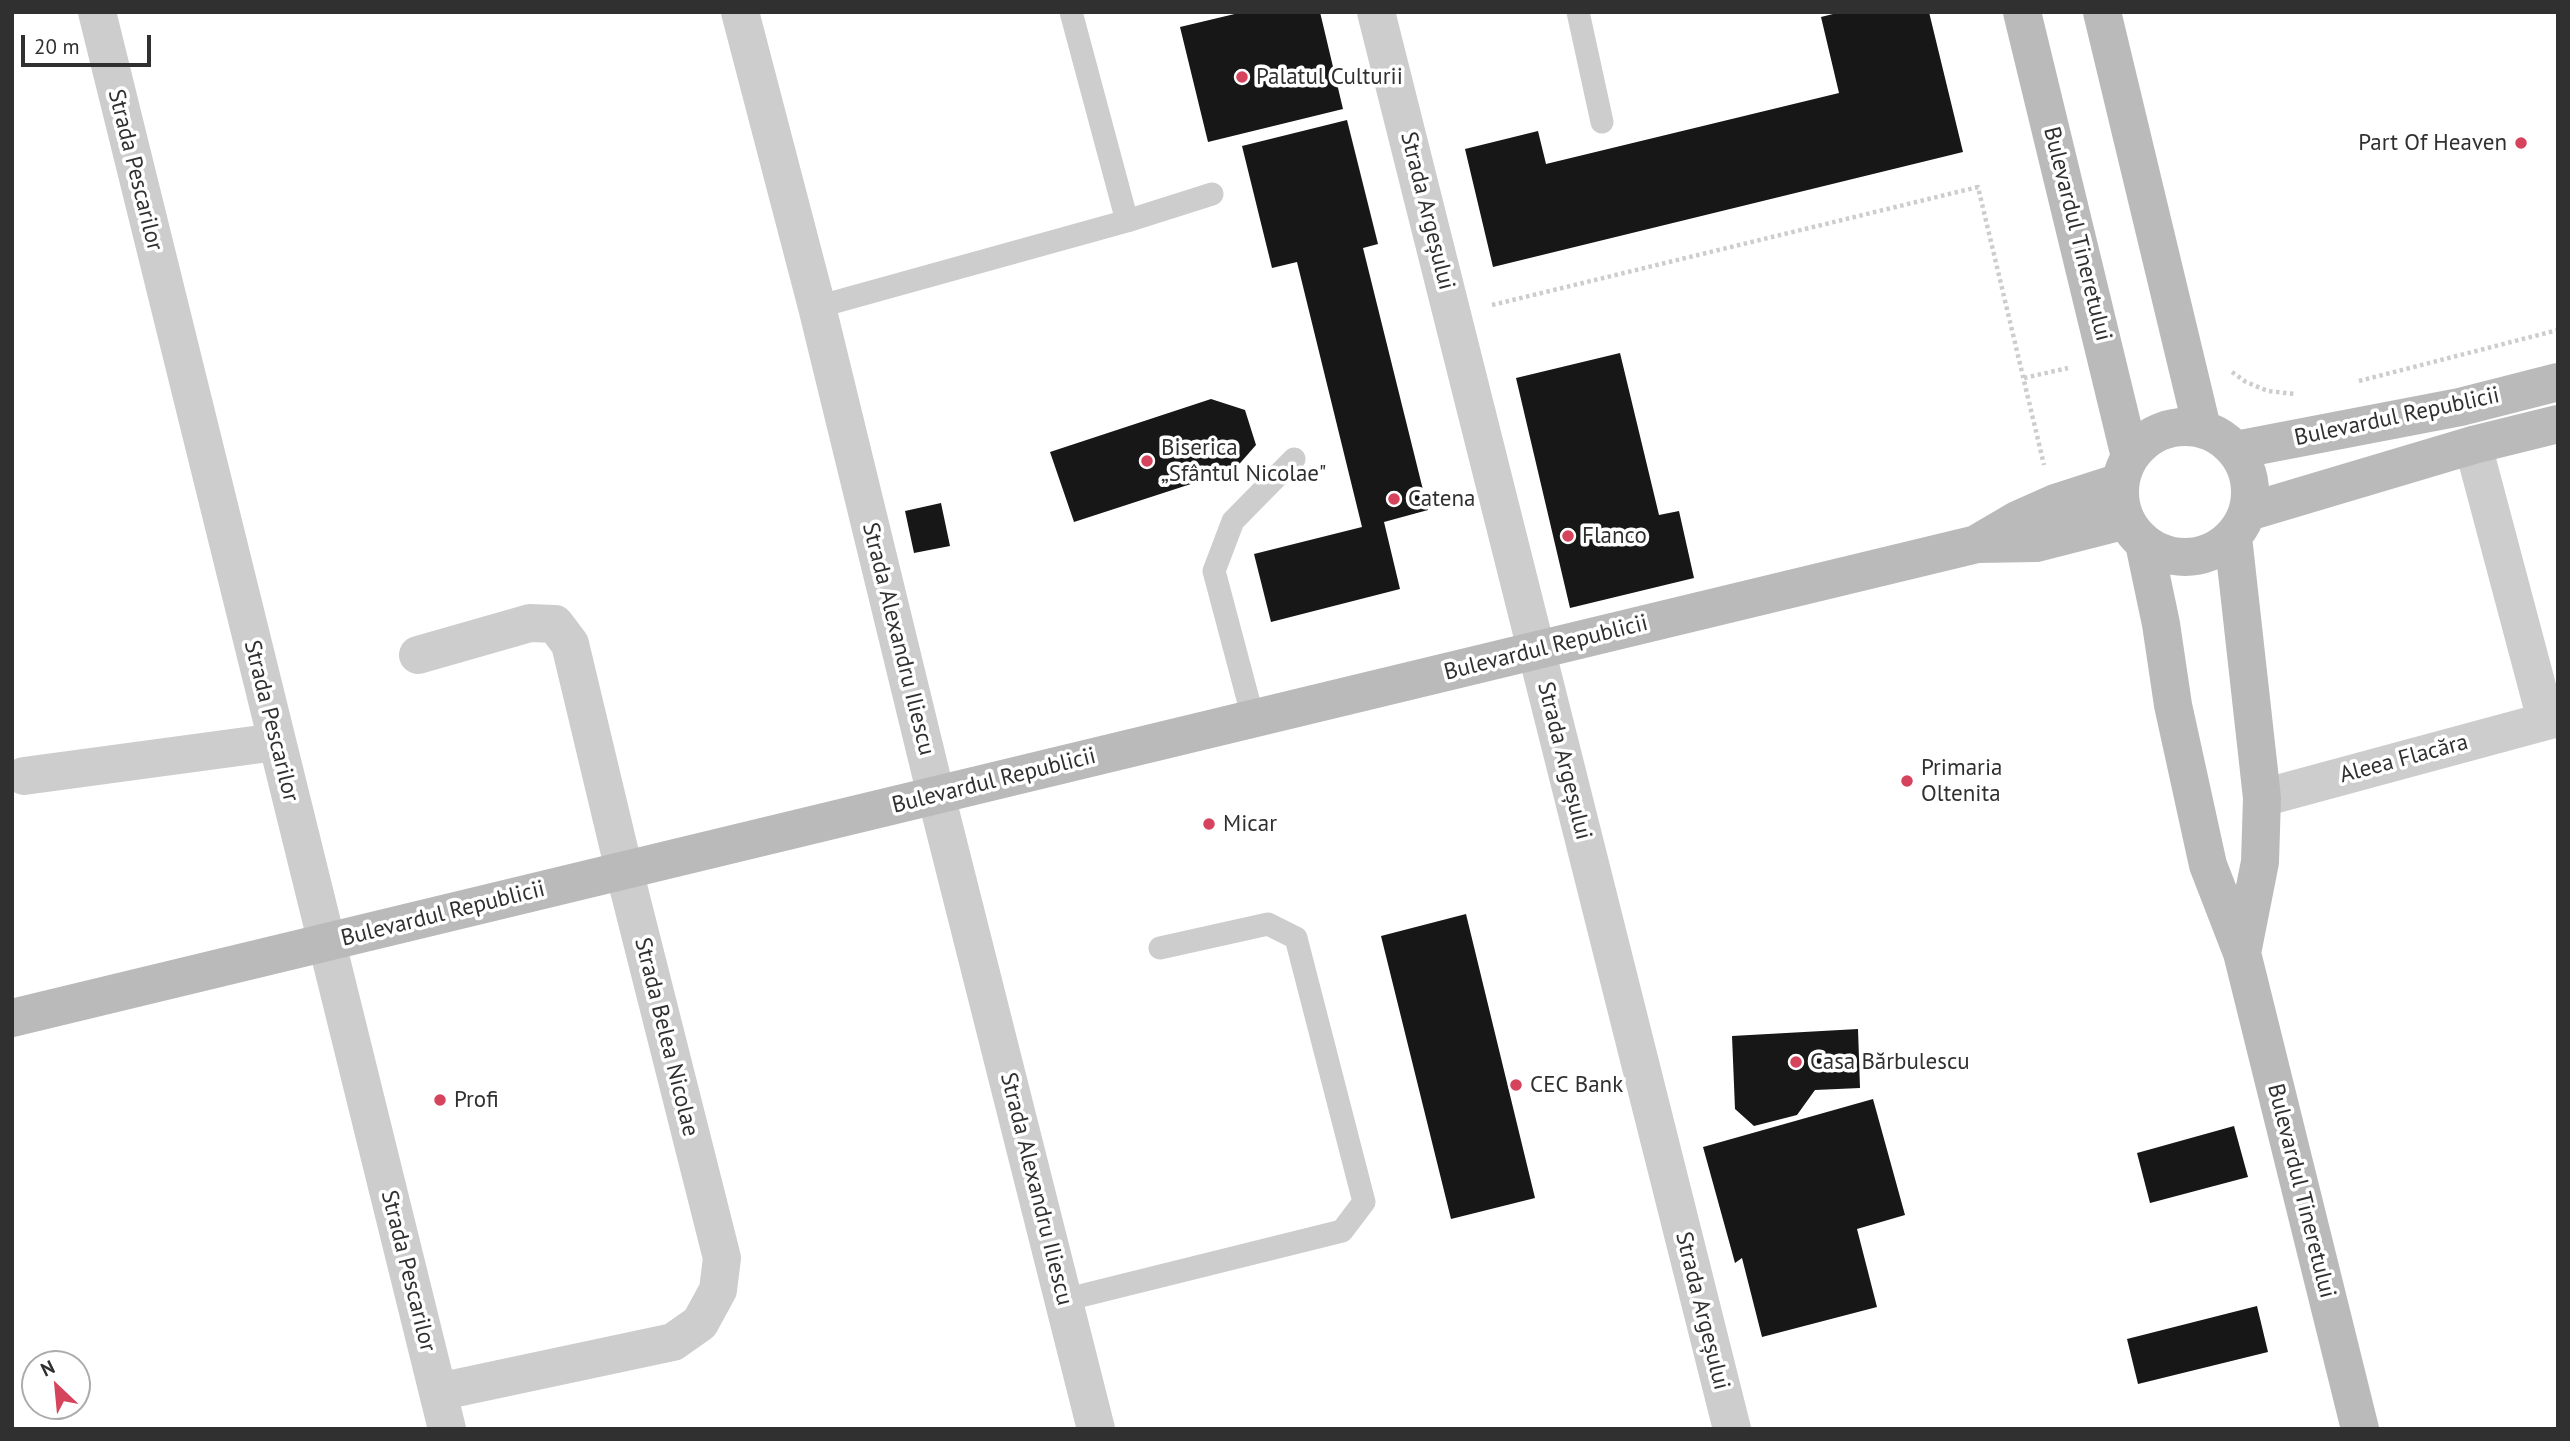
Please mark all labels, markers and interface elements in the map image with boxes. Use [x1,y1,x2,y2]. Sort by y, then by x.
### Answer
scale bar [24,21,154,65]
text: 20 m [34,33,80,60]
place label: Palatul Culturii [1256,63,1403,91]
marker: Palatul Culturii [1234,69,1250,85]
street label: Strada Pescarilor [102,87,168,253]
street label: Bulevardul Tineretului [2037,124,2117,344]
street label: Strada Argeșului [1394,129,1460,293]
place label: Part Of Heaven [2358,129,2507,157]
marker: Part Of Heaven [2513,135,2529,151]
street label: Bulevardul Republicii [2292,382,2502,452]
place label: Biserica „Sfântul Nicolae" [1161,434,1326,488]
marker: Biserica „Sfântul Nicolae" [1139,453,1155,469]
place label: Catena [1408,485,1475,513]
marker: Catena [1386,491,1402,507]
street label: Strada Alexandru Iliescu [856,520,940,758]
place label: Flanco [1582,522,1647,550]
marker: Flanco [1560,528,1576,544]
street label: Bulevardul Republicii [1441,609,1651,687]
street label: Strada Pescarilor [238,638,304,804]
street label: Strada Argeșului [1531,679,1597,843]
street label: Aleea Flacăra [2337,729,2471,789]
street label: Bulevardul Republicii [889,742,1099,820]
place label: Primaria Oltenita [1921,754,2003,808]
marker: Primaria Oltenita [1899,773,1915,789]
place label: Micar [1223,810,1277,838]
marker: Micar [1201,816,1217,832]
street label: Bulevardul Republicii [338,875,548,953]
street label: Strada Belea Nicolae [628,935,704,1139]
place label: Casa Bărbulescu [1810,1048,1970,1076]
marker: Casa Bărbulescu [1788,1054,1804,1070]
street label: Strada Alexandru Iliescu [994,1070,1078,1308]
place label: CEC Bank [1530,1071,1623,1099]
marker: CEC Bank [1508,1077,1524,1093]
street label: Bulevardul Tineretului [2261,1081,2341,1301]
place label: Profi [454,1086,499,1114]
marker: Profi [432,1092,448,1108]
street label: Strada Pescarilor [375,1188,441,1354]
street label: Strada Argeșului [1669,1229,1735,1393]
north arrow [21,1350,91,1420]
text: N [37,1354,59,1381]

